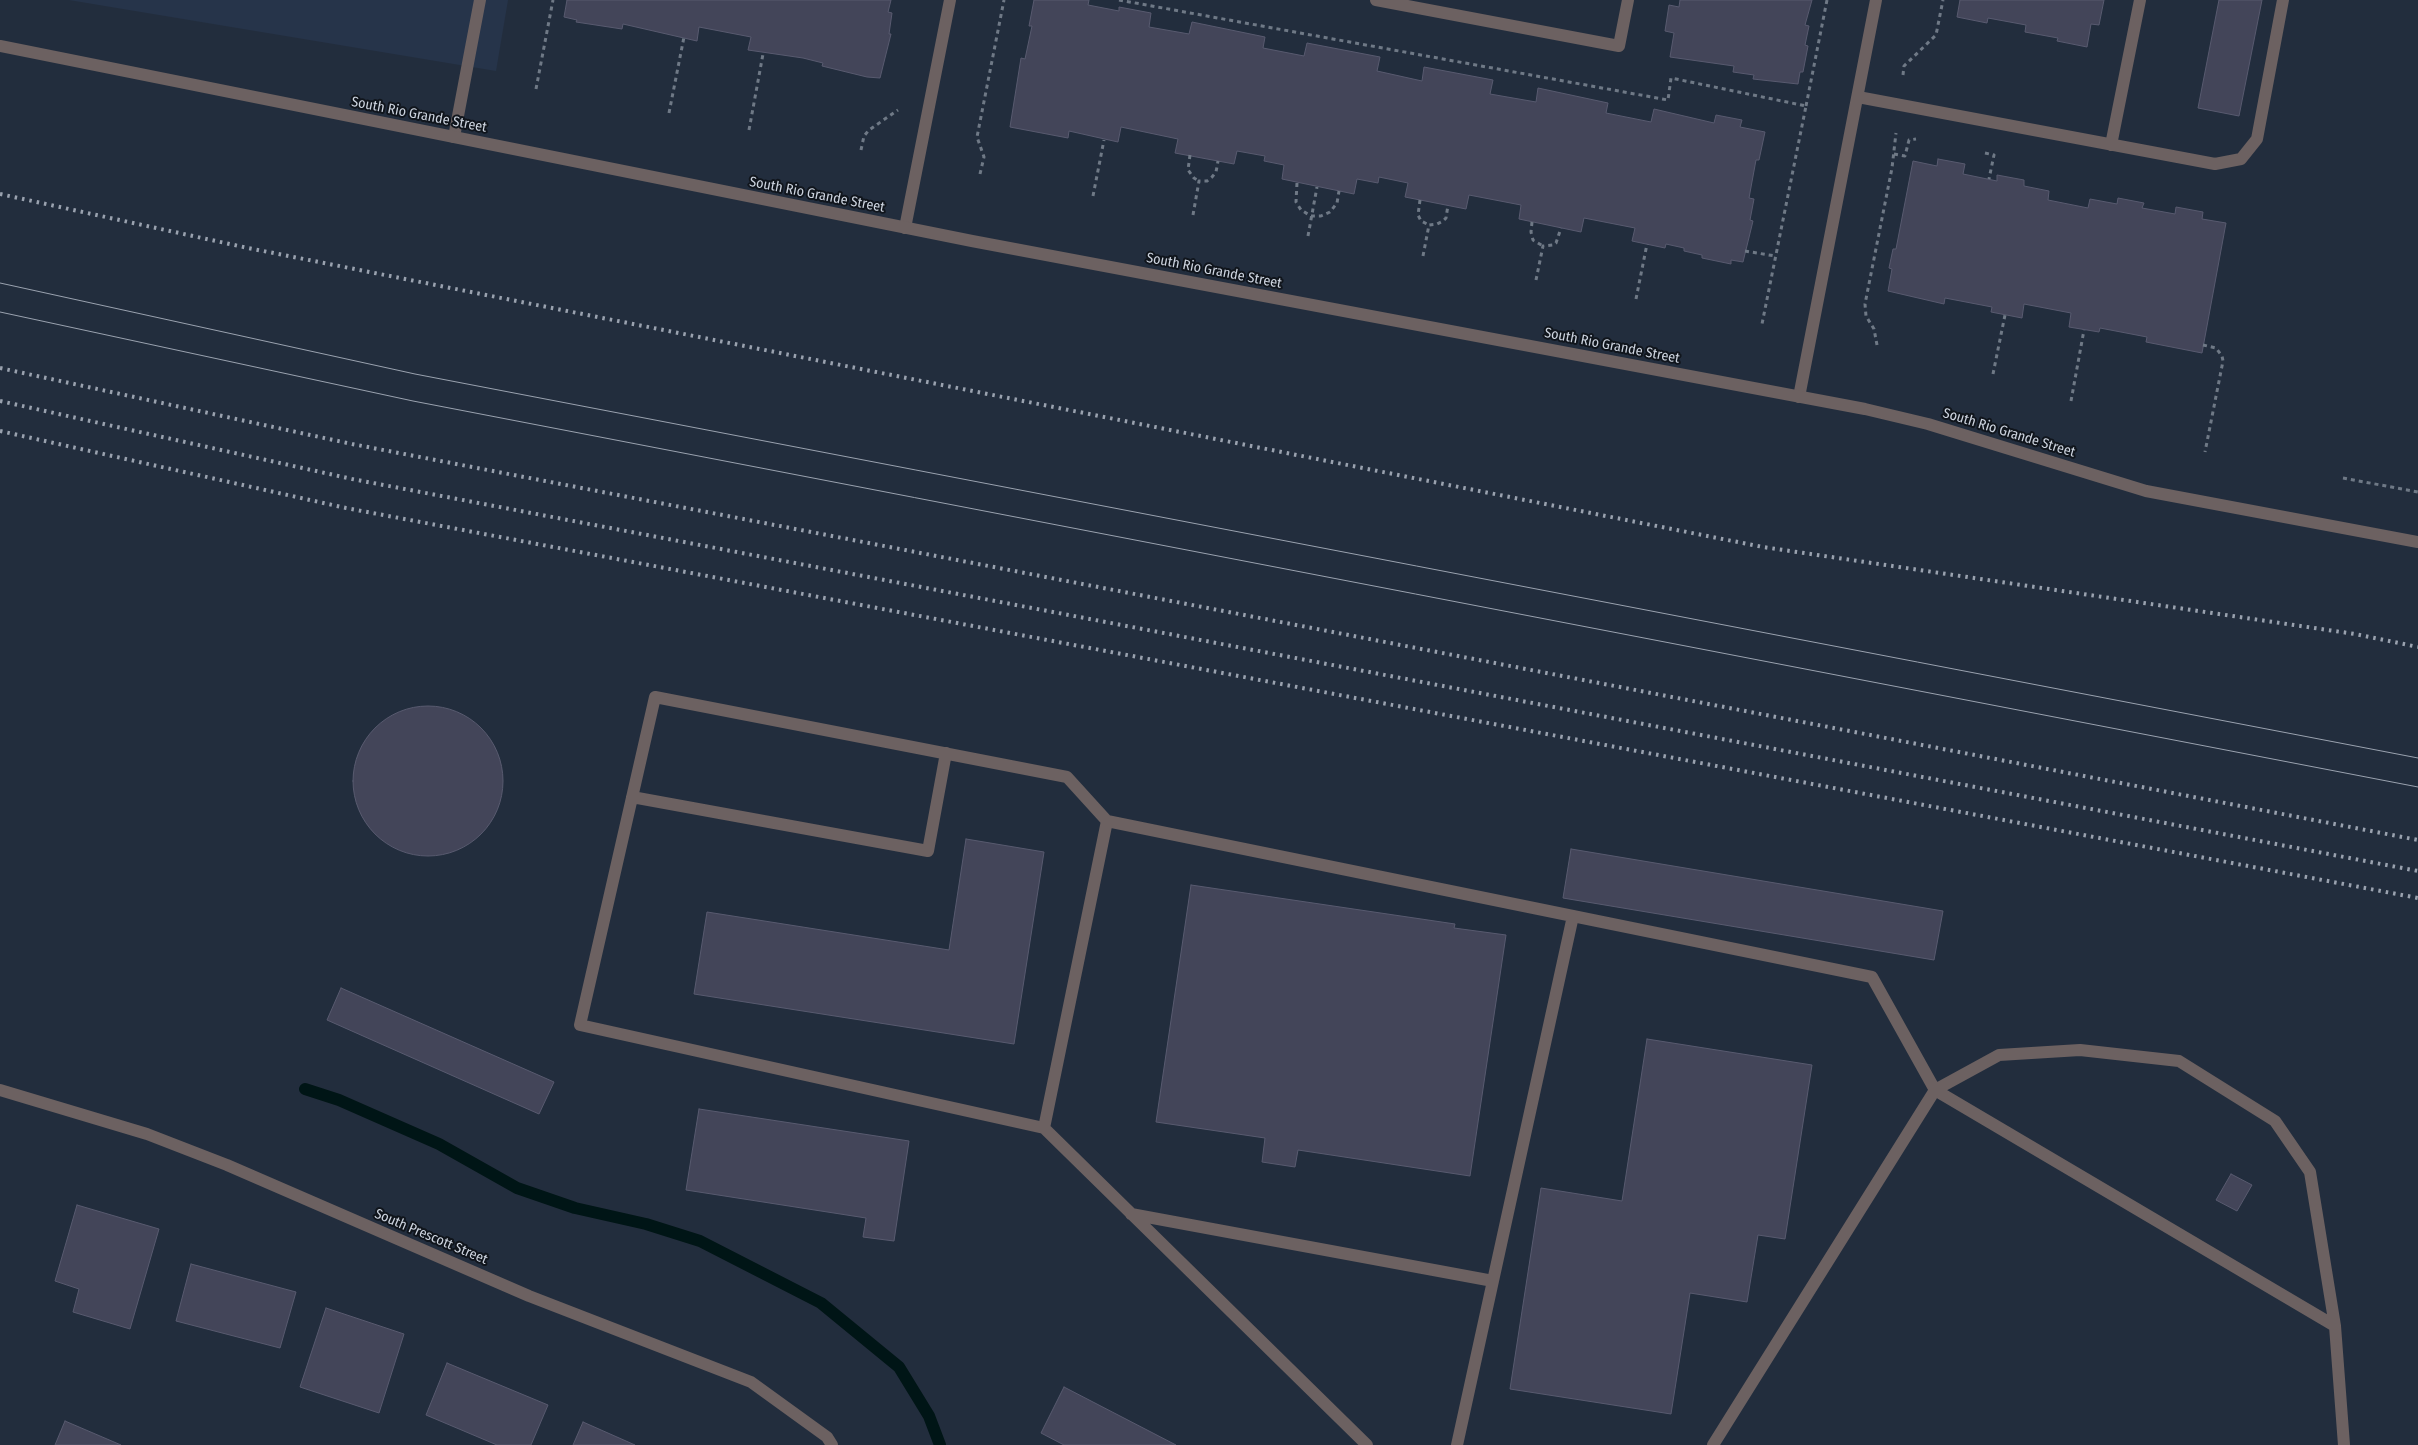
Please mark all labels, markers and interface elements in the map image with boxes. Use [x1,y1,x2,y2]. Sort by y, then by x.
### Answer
street label: South Rio Grande Street [350,94,488,136]
street label: South Rio Grande Street [748,174,886,216]
street label: South Rio Grande Street [1145,250,1283,292]
street label: South Rio Grande Street [1543,325,1681,367]
street label: South Rio Grande Street [1941,405,2077,461]
street label: South Prescott Street [372,1206,490,1268]

